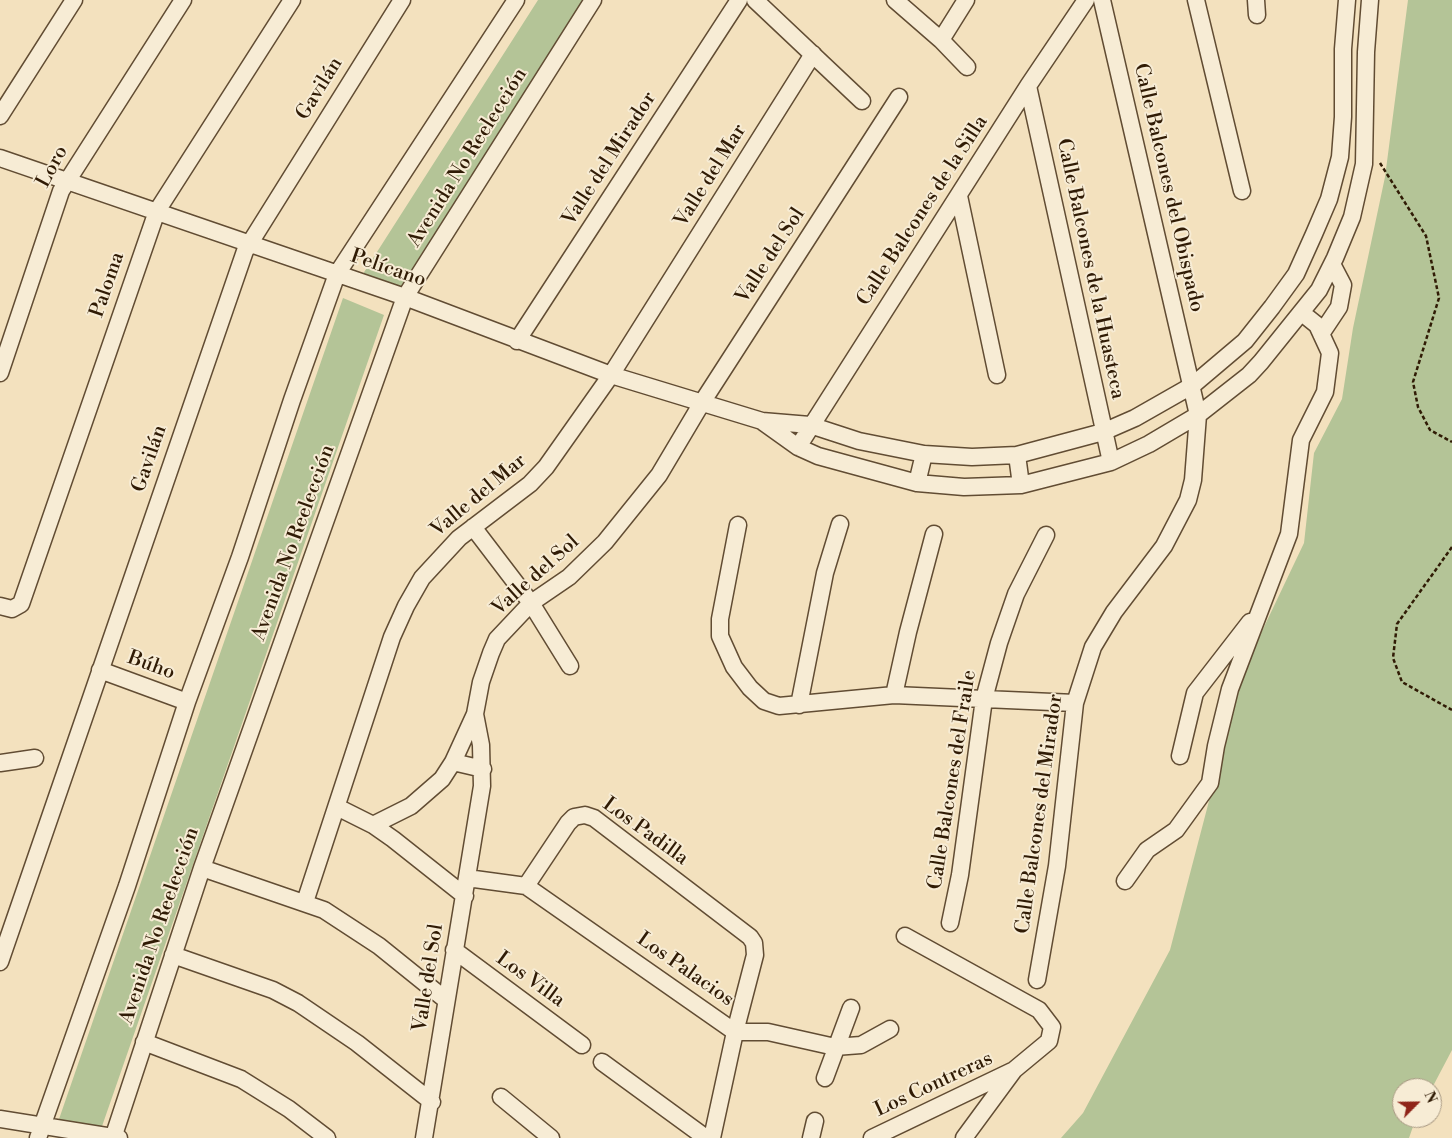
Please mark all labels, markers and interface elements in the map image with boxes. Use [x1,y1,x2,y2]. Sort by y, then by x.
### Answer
street label: Gavilán [291,53,349,125]
street label: Calle Balcones del Obispado [1128,61,1208,315]
street label: Avenida No Reelección [403,64,533,252]
street label: Valle del Mirador [558,88,662,230]
street label: Calle Balcones de la Silla [852,111,994,311]
street label: Valle del Mar [670,120,752,232]
street label: Calle Balcones de la Huasteca [1051,137,1129,401]
street label: Loro [32,142,74,192]
street label: Valle del Sol [731,204,811,308]
street label: Pelícano [347,245,429,293]
street label: Paloma [86,249,130,321]
street label: Gavilán [127,422,173,496]
street label: Avenida No Reelección [247,442,341,644]
street label: Valle del Mar [427,449,531,543]
street label: Valle del Sol [487,531,585,621]
street label: Búho [124,646,178,686]
street label: Calle Balcones del Fraile [924,668,982,892]
street label: Calle Balcones del Mirador [1011,693,1069,935]
street label: Los Padilla [597,793,693,871]
street label: Avenida No Reelección [115,824,205,1028]
street label: Valle del Sol [409,922,449,1034]
street label: Los Palacios [632,928,738,1012]
street label: Los Villa [491,947,569,1013]
street label: Los Contreras [871,1047,997,1123]
north arrow [1392,1078,1442,1128]
text: N [1419,1089,1440,1106]

